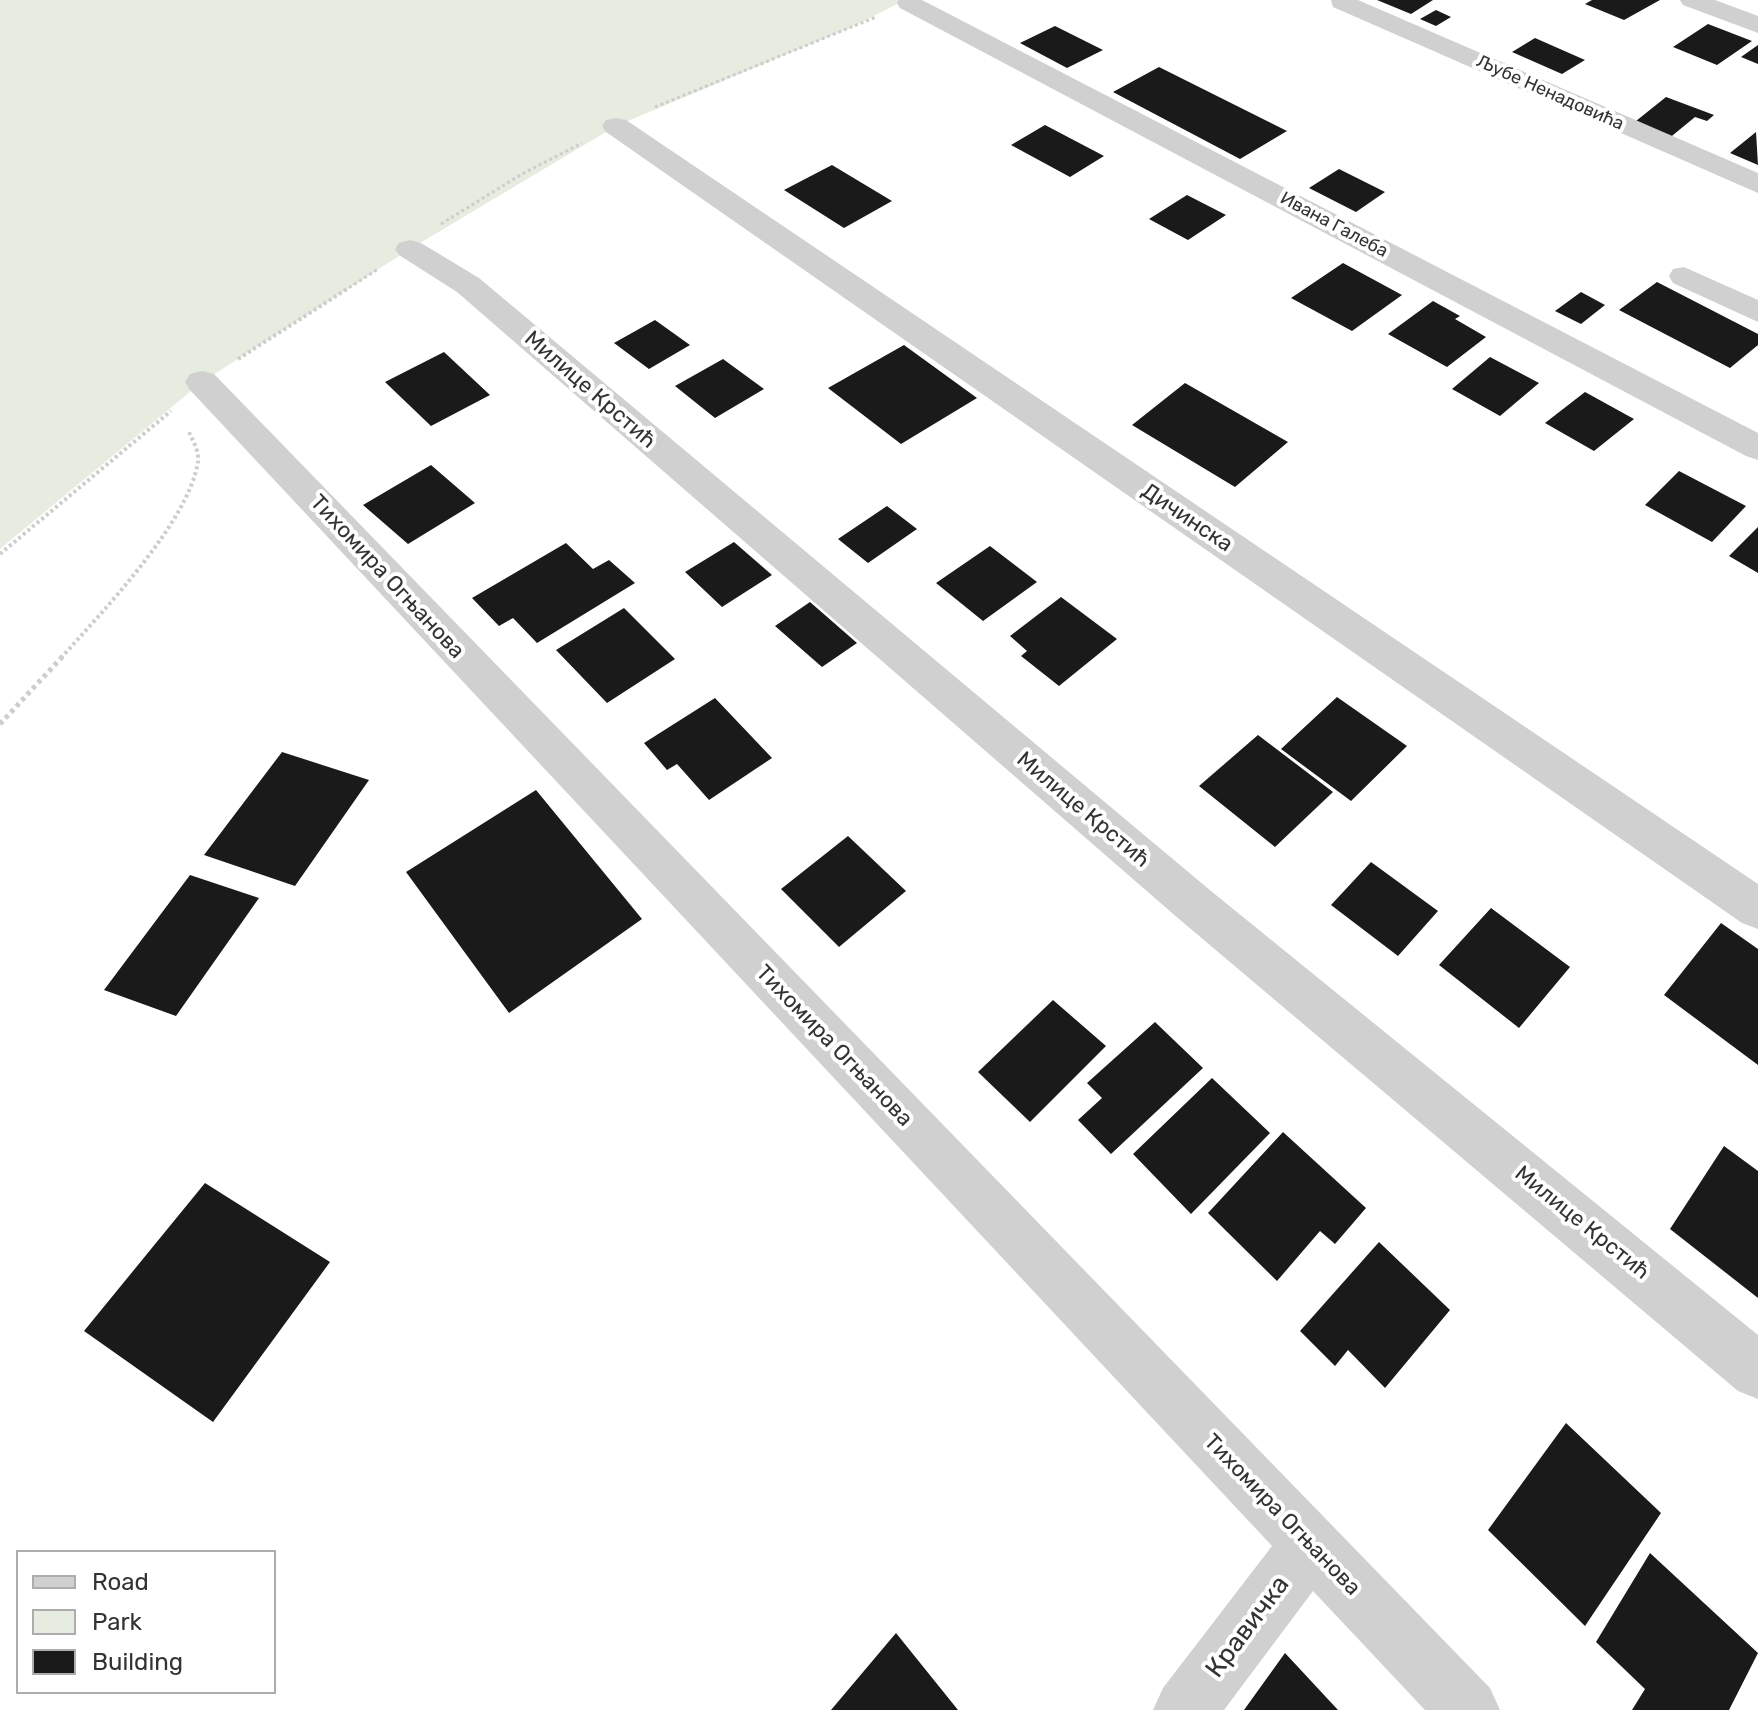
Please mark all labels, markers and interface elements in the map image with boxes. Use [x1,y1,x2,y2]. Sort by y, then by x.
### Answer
street label: Љубе Ненадовића [1473,51,1627,135]
street label: Ивана Галеба [1276,188,1392,262]
street label: Милице Крстић [519,326,661,454]
street label: Дичинска [1137,478,1237,558]
street label: Тихомира Огњанова [304,490,470,664]
street label: Милице Крстић [1011,747,1155,873]
street label: Тихомира Огњанова [750,960,918,1132]
street label: Милице Крстић [1509,1161,1655,1285]
street label: Тихомира Огњанова [1198,1429,1366,1601]
legend [16,1550,276,1694]
text: Road [92,1568,149,1596]
street label: Кравичка [1200,1570,1296,1684]
text: Park [92,1608,142,1636]
text: Building [92,1648,183,1676]

